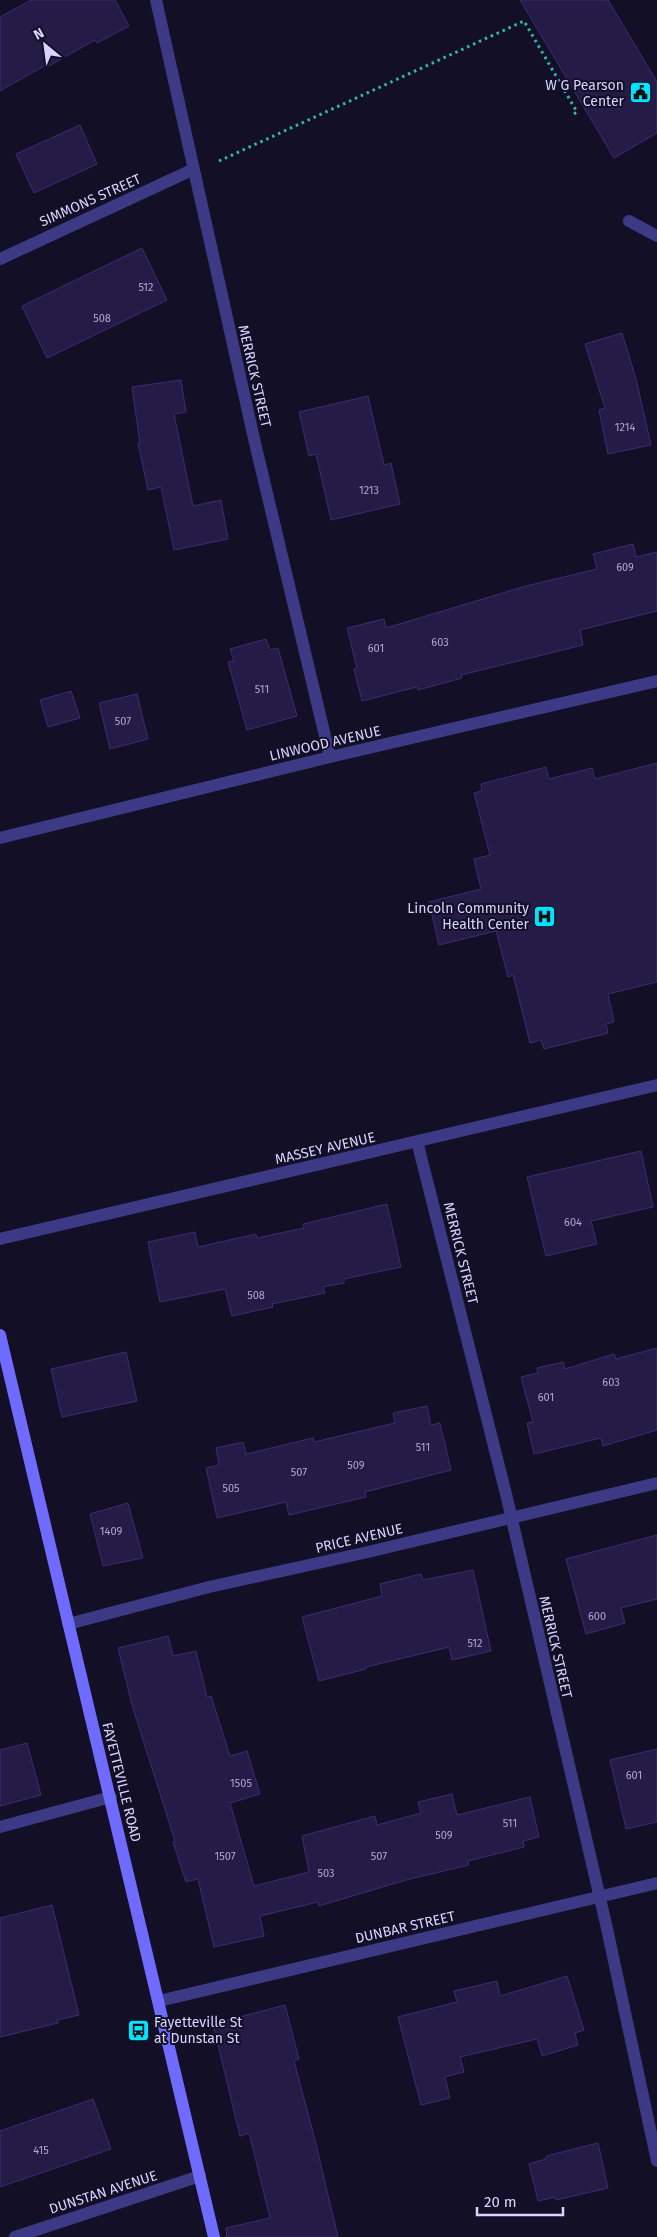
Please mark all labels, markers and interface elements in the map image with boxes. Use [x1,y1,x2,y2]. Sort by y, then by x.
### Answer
north arrow [20,20,70,70]
text: N [31,24,47,44]
place label: W G Pearson Center [545,77,625,110]
public building icon: W G Pearson Center [628,81,652,105]
street label: SIMMONS STREET [37,170,144,230]
house number: 512 [138,281,154,294]
house number: 508 [93,312,111,325]
street label: MERRICK STREET [234,323,275,430]
house number: 1214 [615,421,635,434]
house number: 1213 [359,484,379,497]
house number: 609 [616,561,634,574]
house number: 603 [431,636,449,649]
house number: 601 [368,642,384,655]
house number: 511 [255,683,269,696]
house number: 507 [115,715,131,728]
street label: LINWOOD AVENUE [268,722,382,765]
place label: Lincoln Community Health Center [407,900,530,933]
hospital icon: Lincoln Community Health Center [533,904,557,928]
street label: MASSEY AVENUE [273,1129,377,1168]
street label: MERRICK STREET [440,1200,482,1307]
house number: 604 [564,1216,582,1229]
house number: 508 [247,1289,265,1302]
house number: 603 [602,1376,620,1389]
house number: 601 [538,1391,554,1404]
house number: 511 [416,1441,430,1454]
house number: 509 [347,1459,365,1472]
house number: 507 [291,1466,307,1479]
house number: 505 [222,1482,240,1495]
street label: PRICE AVENUE [314,1520,404,1557]
house number: 1409 [100,1525,122,1538]
street label: MERRICK STREET [535,1594,576,1701]
house number: 600 [588,1610,606,1623]
house number: 512 [467,1637,483,1650]
street label: FAYETTEVILLE ROAD [98,1721,145,1844]
house number: 601 [626,1769,642,1782]
house number: 1505 [230,1777,252,1790]
house number: 511 [503,1817,517,1830]
house number: 509 [435,1829,453,1842]
house number: 1507 [214,1850,236,1863]
house number: 507 [371,1850,387,1863]
house number: 503 [317,1867,335,1880]
street label: DUNBAR STREET [354,1908,457,1947]
place label: Fayetteville St at Dunstan St [154,2014,243,2047]
bus stop icon: Fayetteville St at Dunstan St [126,2018,150,2042]
house number: 415 [33,2144,49,2157]
street label: DUNSTAN AVENUE [47,2167,159,2218]
scale bar [477,2184,563,2216]
text: 20 m [484,2193,517,2211]

